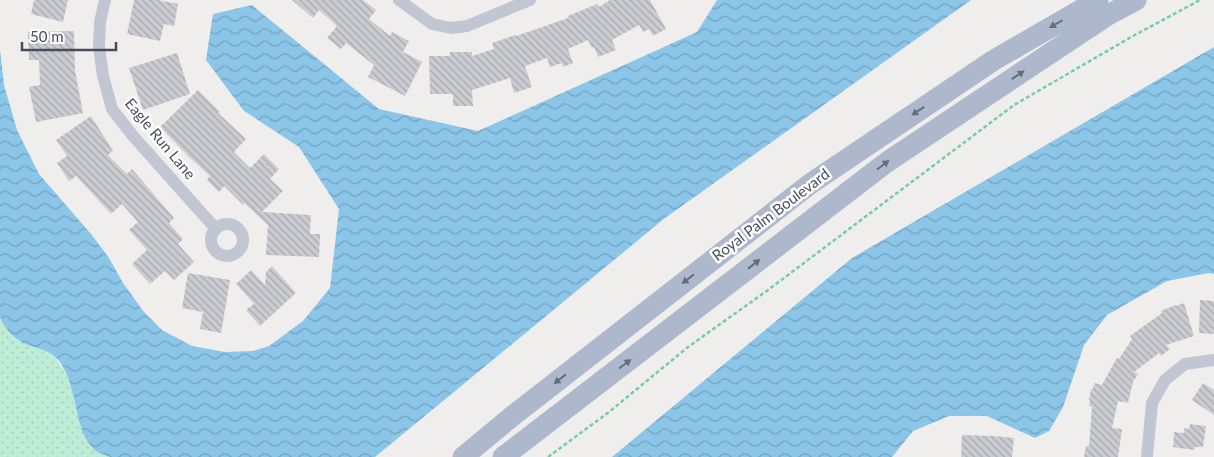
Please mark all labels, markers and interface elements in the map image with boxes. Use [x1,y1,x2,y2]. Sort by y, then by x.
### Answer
scale bar [22,20,116,52]
one-way arrow [1049,20,1062,29]
text: 50 m [30,27,64,45]
one-way arrow [1011,70,1025,80]
street label: Eagle Run Lane [122,94,200,183]
one-way arrow [912,106,925,116]
one-way arrow [876,160,889,171]
street label: Royal Palm Boulevard [708,164,832,264]
one-way arrow [747,259,760,270]
one-way arrow [682,273,695,284]
one-way arrow [619,358,632,369]
one-way arrow [553,374,567,384]

